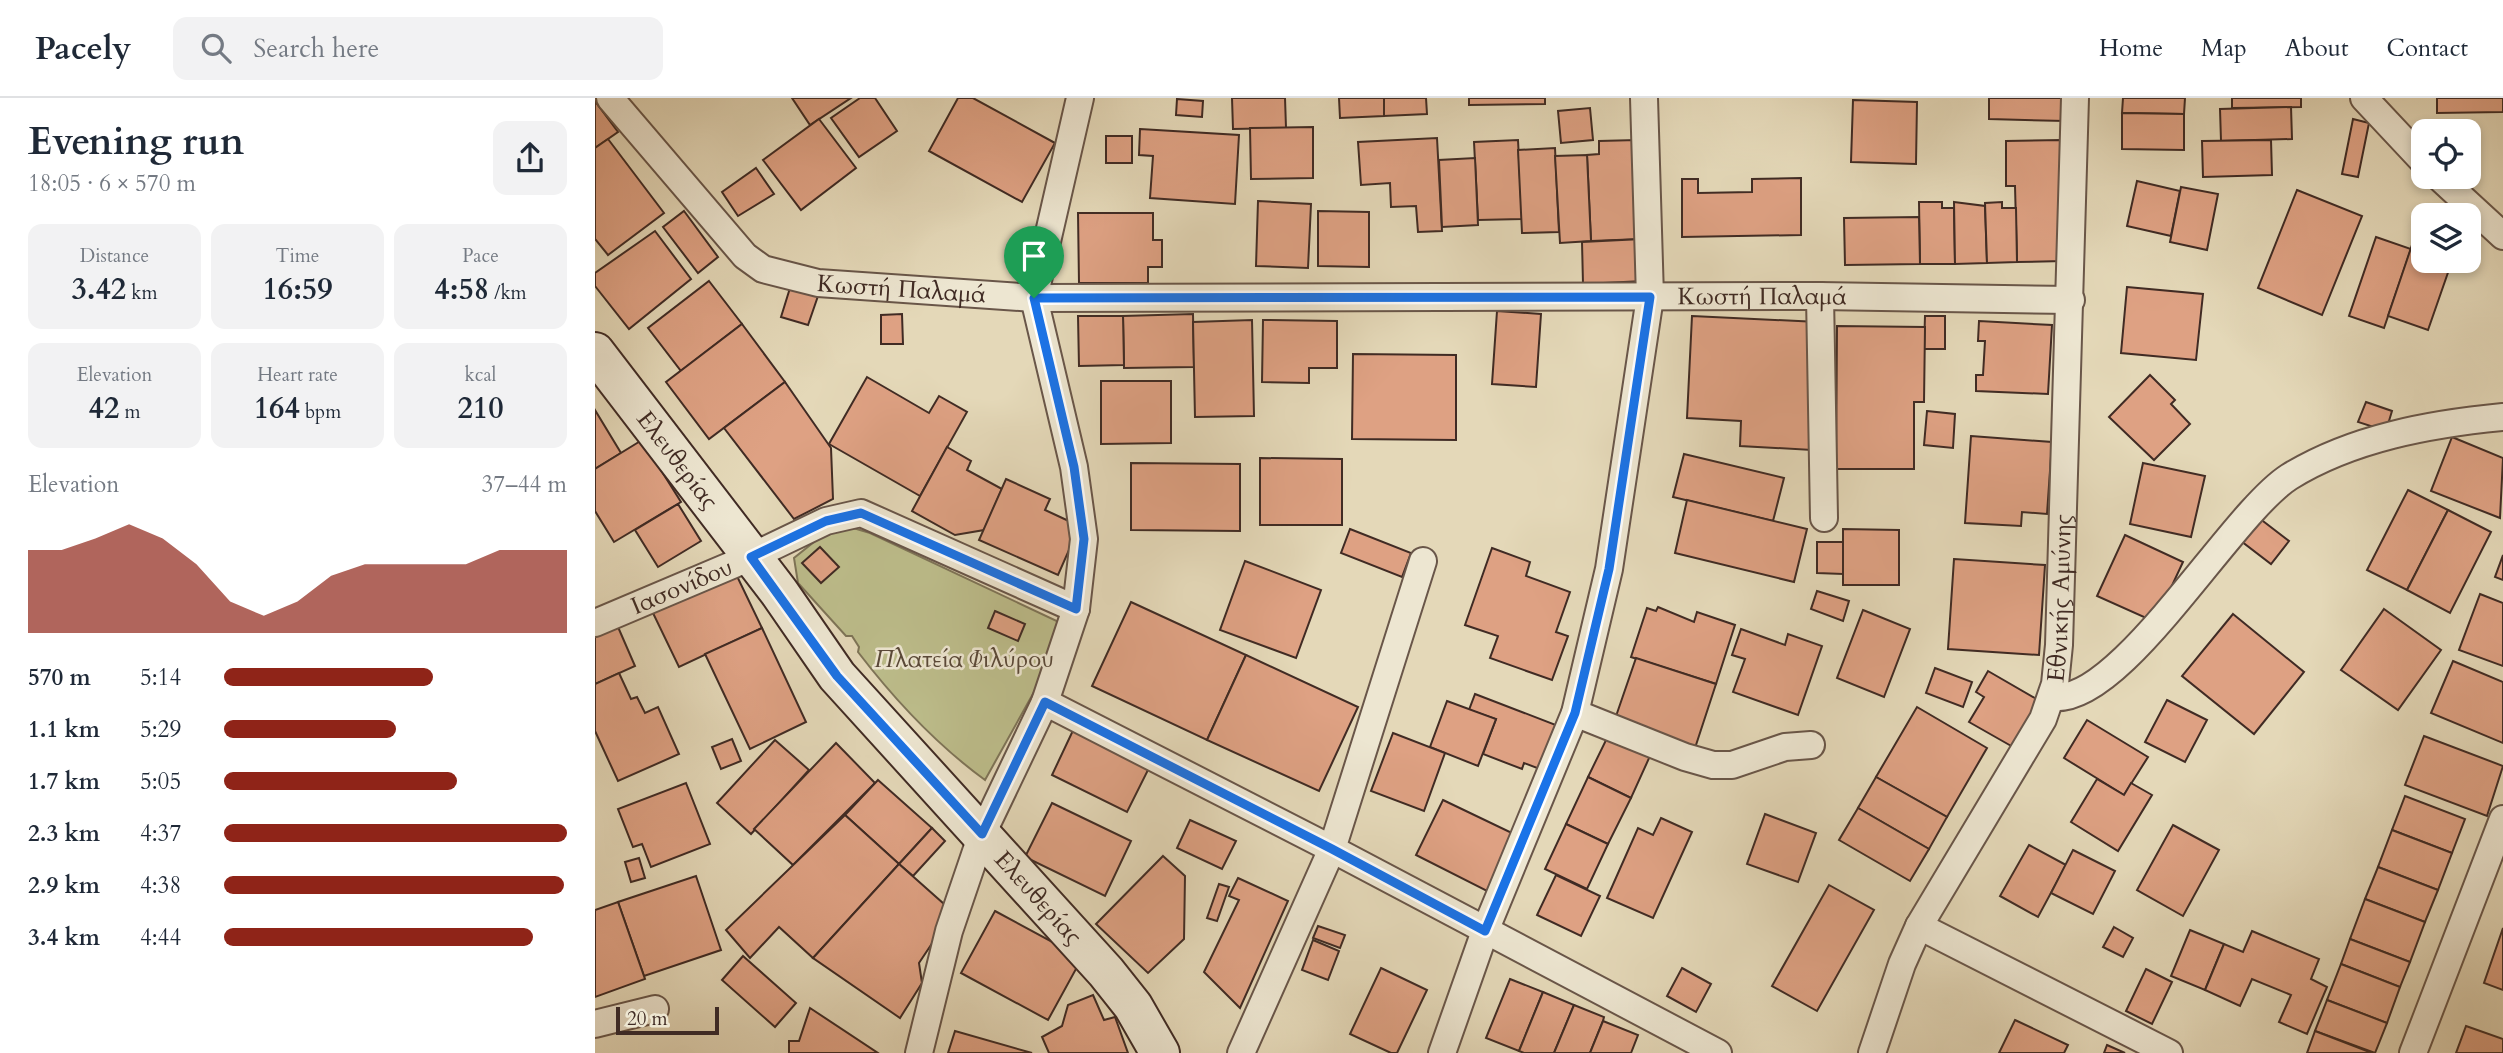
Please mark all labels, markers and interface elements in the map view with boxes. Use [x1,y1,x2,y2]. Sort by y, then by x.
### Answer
search box [173,17,663,80]
text: Pacely [35,26,131,71]
icon: search [197,29,235,67]
text: Search here [253,31,379,66]
text: Home [2099,32,2163,65]
text: Map [2201,32,2247,65]
text: About [2285,32,2349,65]
text: Contact [2387,32,2468,65]
text: Evening run [28,116,244,168]
map controls [2411,119,2481,273]
button: locate [2411,119,2481,189]
button: share [493,121,567,195]
text: 18:05 · 6 × 570 m [28,168,196,199]
button: layers [2411,203,2481,273]
pin [1004,226,1064,298]
icon: arrive [1015,237,1053,275]
text: Distance [80,243,149,269]
text: Time [276,243,319,269]
text: Pace [462,243,499,269]
street label: Κωστή Παλαμά [816,266,988,311]
text: 3.42 [71,269,126,310]
text: 16:59 [262,269,333,310]
text: 4:58 [434,269,489,310]
street label: Κωστή Παλαμά [1677,279,1848,313]
text: km [126,280,158,306]
text: /km [489,280,527,306]
text: Elevation [77,362,152,388]
text: Heart rate [257,362,338,388]
text: kcal [465,362,496,388]
text: 42 [89,388,119,429]
text: 164 [254,388,300,429]
text: 210 [457,388,504,429]
text: m [119,399,140,425]
text: bpm [300,399,341,425]
street label: Ελευθερίας [629,404,726,516]
text: Elevation [28,469,119,500]
text: 37–44 m [482,469,567,500]
street label: Εθνικής Αμύνης [2039,514,2079,683]
street label: Ιασονίδου [626,550,737,622]
park label: Πλατεία Φιλύρου [874,643,1054,676]
text: 570 m [28,662,91,693]
text: 5:14 [140,662,181,693]
text: 1.1 km [28,714,100,745]
text: 5:29 [140,714,181,745]
text: 1.7 km [28,766,100,797]
text: 5:05 [140,766,181,797]
text: 2.3 km [28,818,100,849]
text: 4:37 [140,818,181,849]
street label: Ελευθερίας [987,844,1090,952]
text: 2.9 km [28,870,100,901]
text: 4:38 [140,870,181,901]
text: 3.4 km [28,922,100,953]
text: 4:44 [140,922,181,953]
scale bar [616,1004,719,1036]
text: 20 m [627,1006,668,1032]

